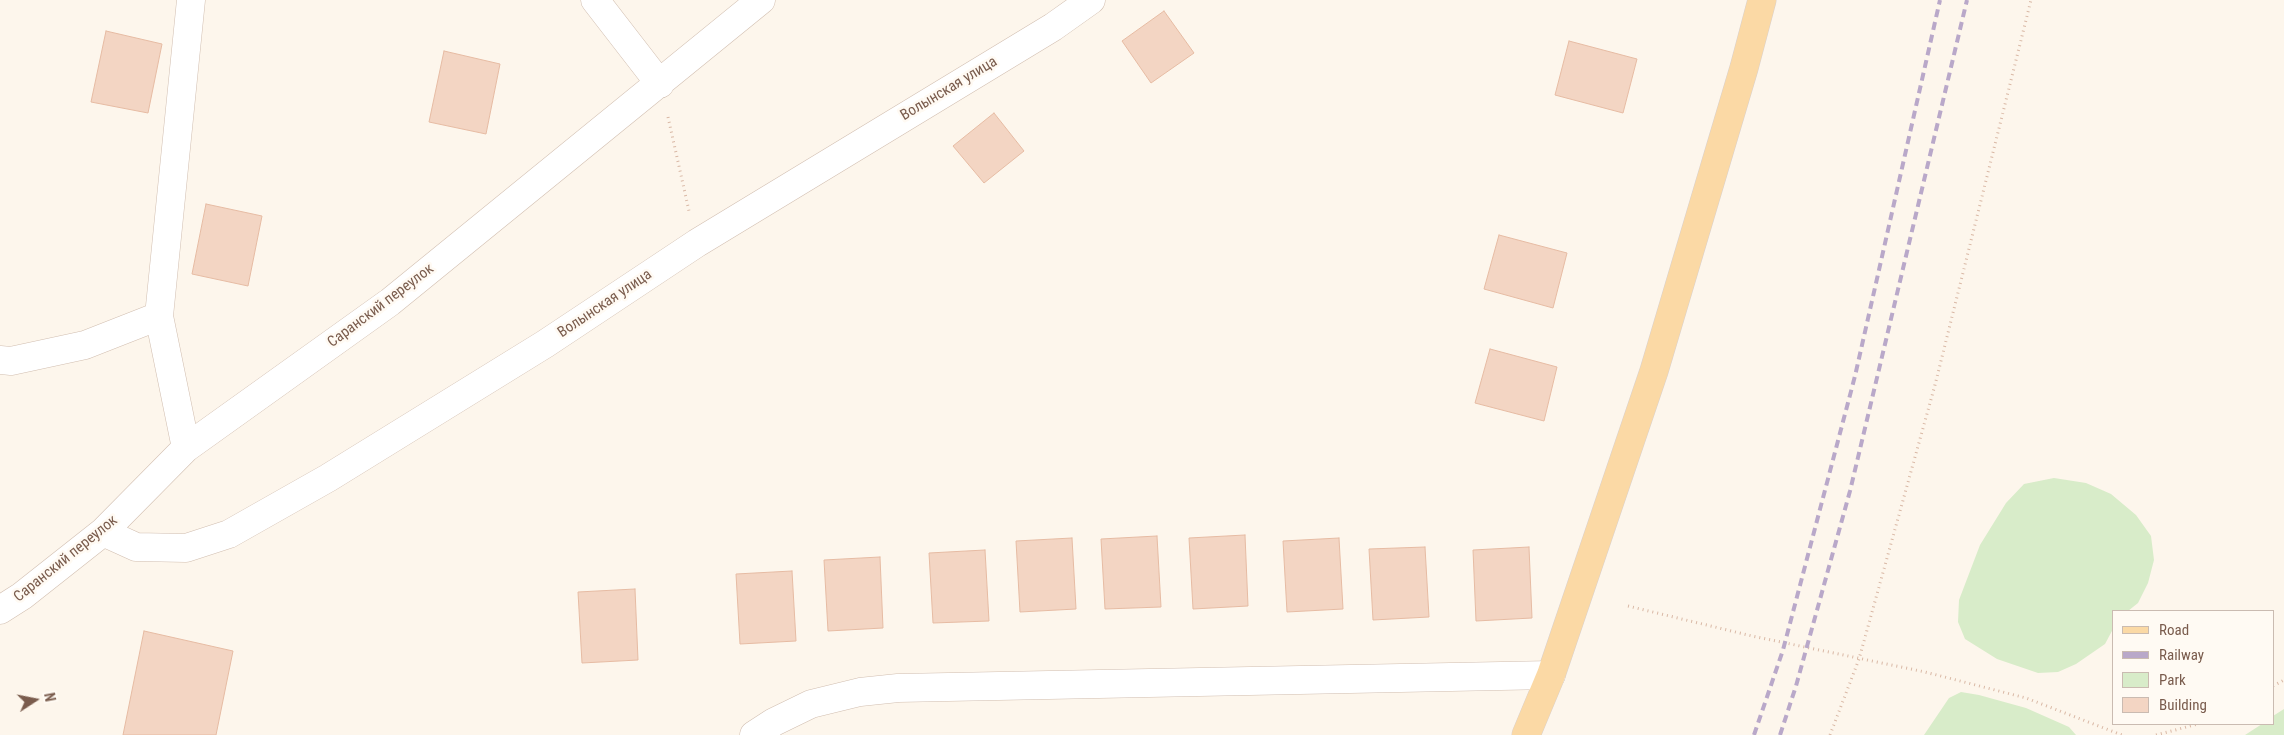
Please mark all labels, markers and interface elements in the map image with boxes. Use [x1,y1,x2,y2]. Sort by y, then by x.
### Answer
street label: Волынская улица [897,53,1001,125]
street label: Саранский переулок [324,260,438,352]
street label: Волынская улица [555,266,655,342]
street label: Саранский переулок [11,512,121,606]
legend [2112,610,2274,725]
text: Road [2159,621,2189,639]
text: Railway [2159,646,2204,664]
text: Park [2159,671,2186,689]
north arrow [10,675,60,725]
text: N [41,691,58,703]
text: Building [2159,696,2207,714]

